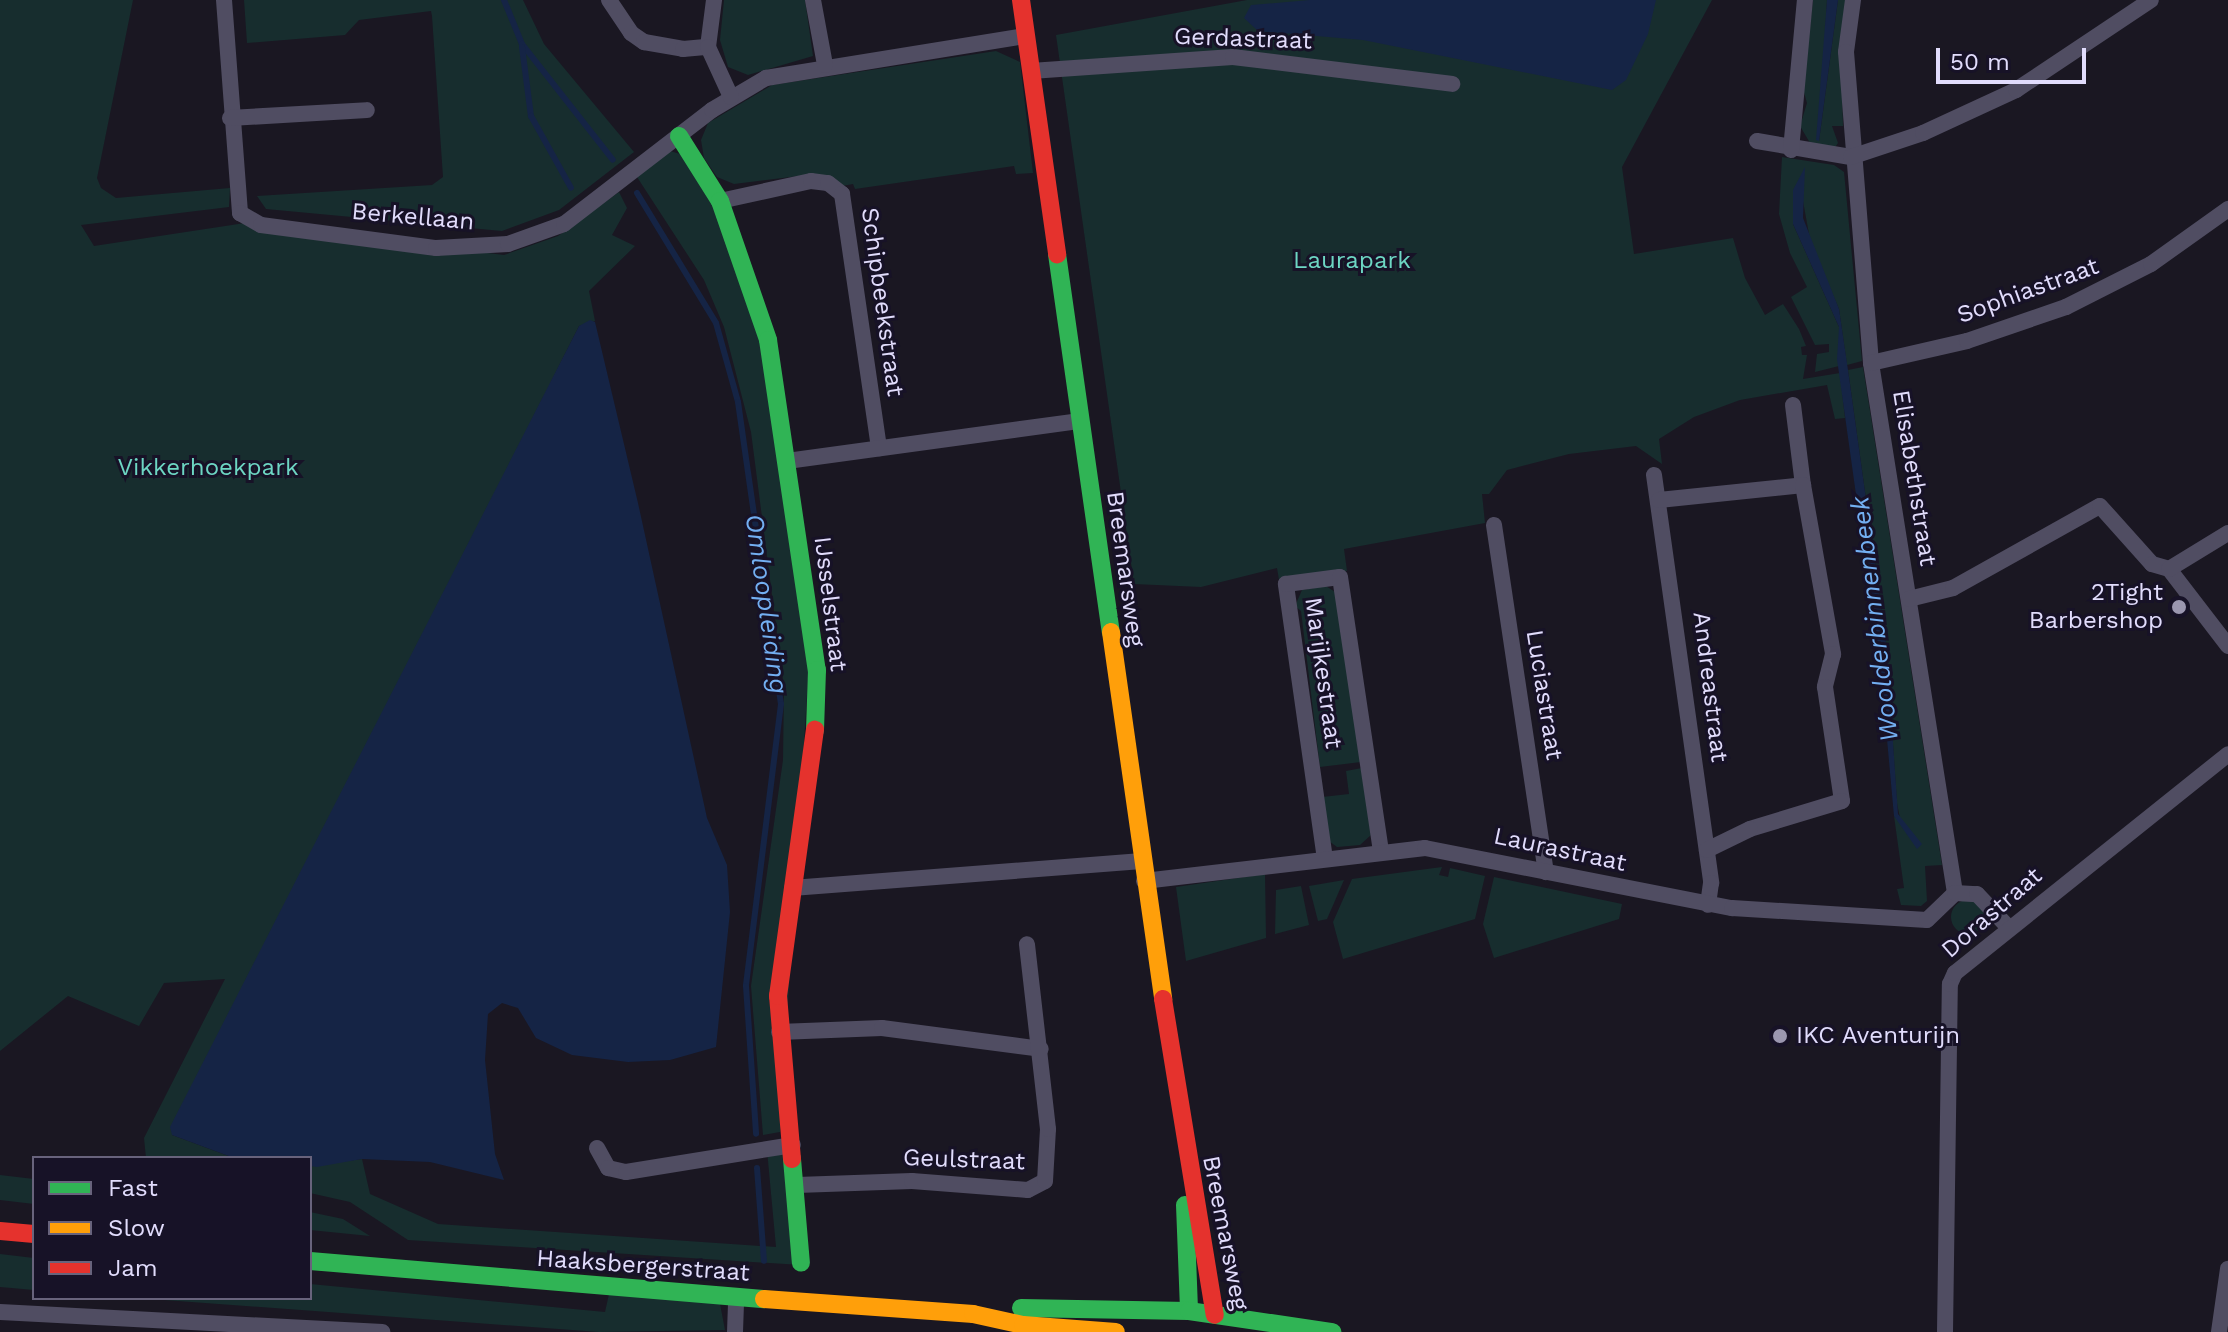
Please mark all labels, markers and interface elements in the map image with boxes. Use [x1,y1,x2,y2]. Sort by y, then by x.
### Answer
street label: Gerdastraat [1173,22,1313,56]
scale bar [1940,32,2090,82]
text: 50 m [1950,48,2010,76]
street label: Berkellaan [350,197,476,237]
street label: Schipbeekstraat [855,206,909,398]
park label: Laurapark [1293,247,1411,275]
street label: Sophiastraat [1953,252,2103,330]
street label: Elisabethstraat [1886,388,1942,568]
park label: Vikkerhoekpark [117,454,299,482]
street label: Breemarsweg [1100,489,1150,649]
water label: Woolderbinnenbeek [1844,494,1906,744]
water label: Omloopleiding [738,512,794,696]
street label: IJsselstraat [807,535,853,673]
place label: 2Tight Barbershop [2029,579,2163,635]
street label: Marijkestraat [1298,596,1348,750]
marker: 2Tight Barbershop [2170,598,2188,616]
street label: Andreastraat [1686,610,1734,764]
street label: Luciastraat [1520,628,1568,762]
street label: Laurastraat [1491,822,1629,878]
street label: Dorastraat [1936,862,2048,964]
place label: IKC Aventurijn [1796,1022,1961,1050]
marker: IKC Aventurijn [1771,1027,1789,1045]
street label: Geulstraat [902,1143,1026,1177]
street label: Breemarsweg [1196,1153,1254,1313]
legend [32,1156,312,1300]
text: Fast [108,1174,158,1202]
text: Slow [108,1214,165,1242]
street label: Haaksbergerstraat [535,1244,751,1288]
text: Jam [108,1254,158,1282]

